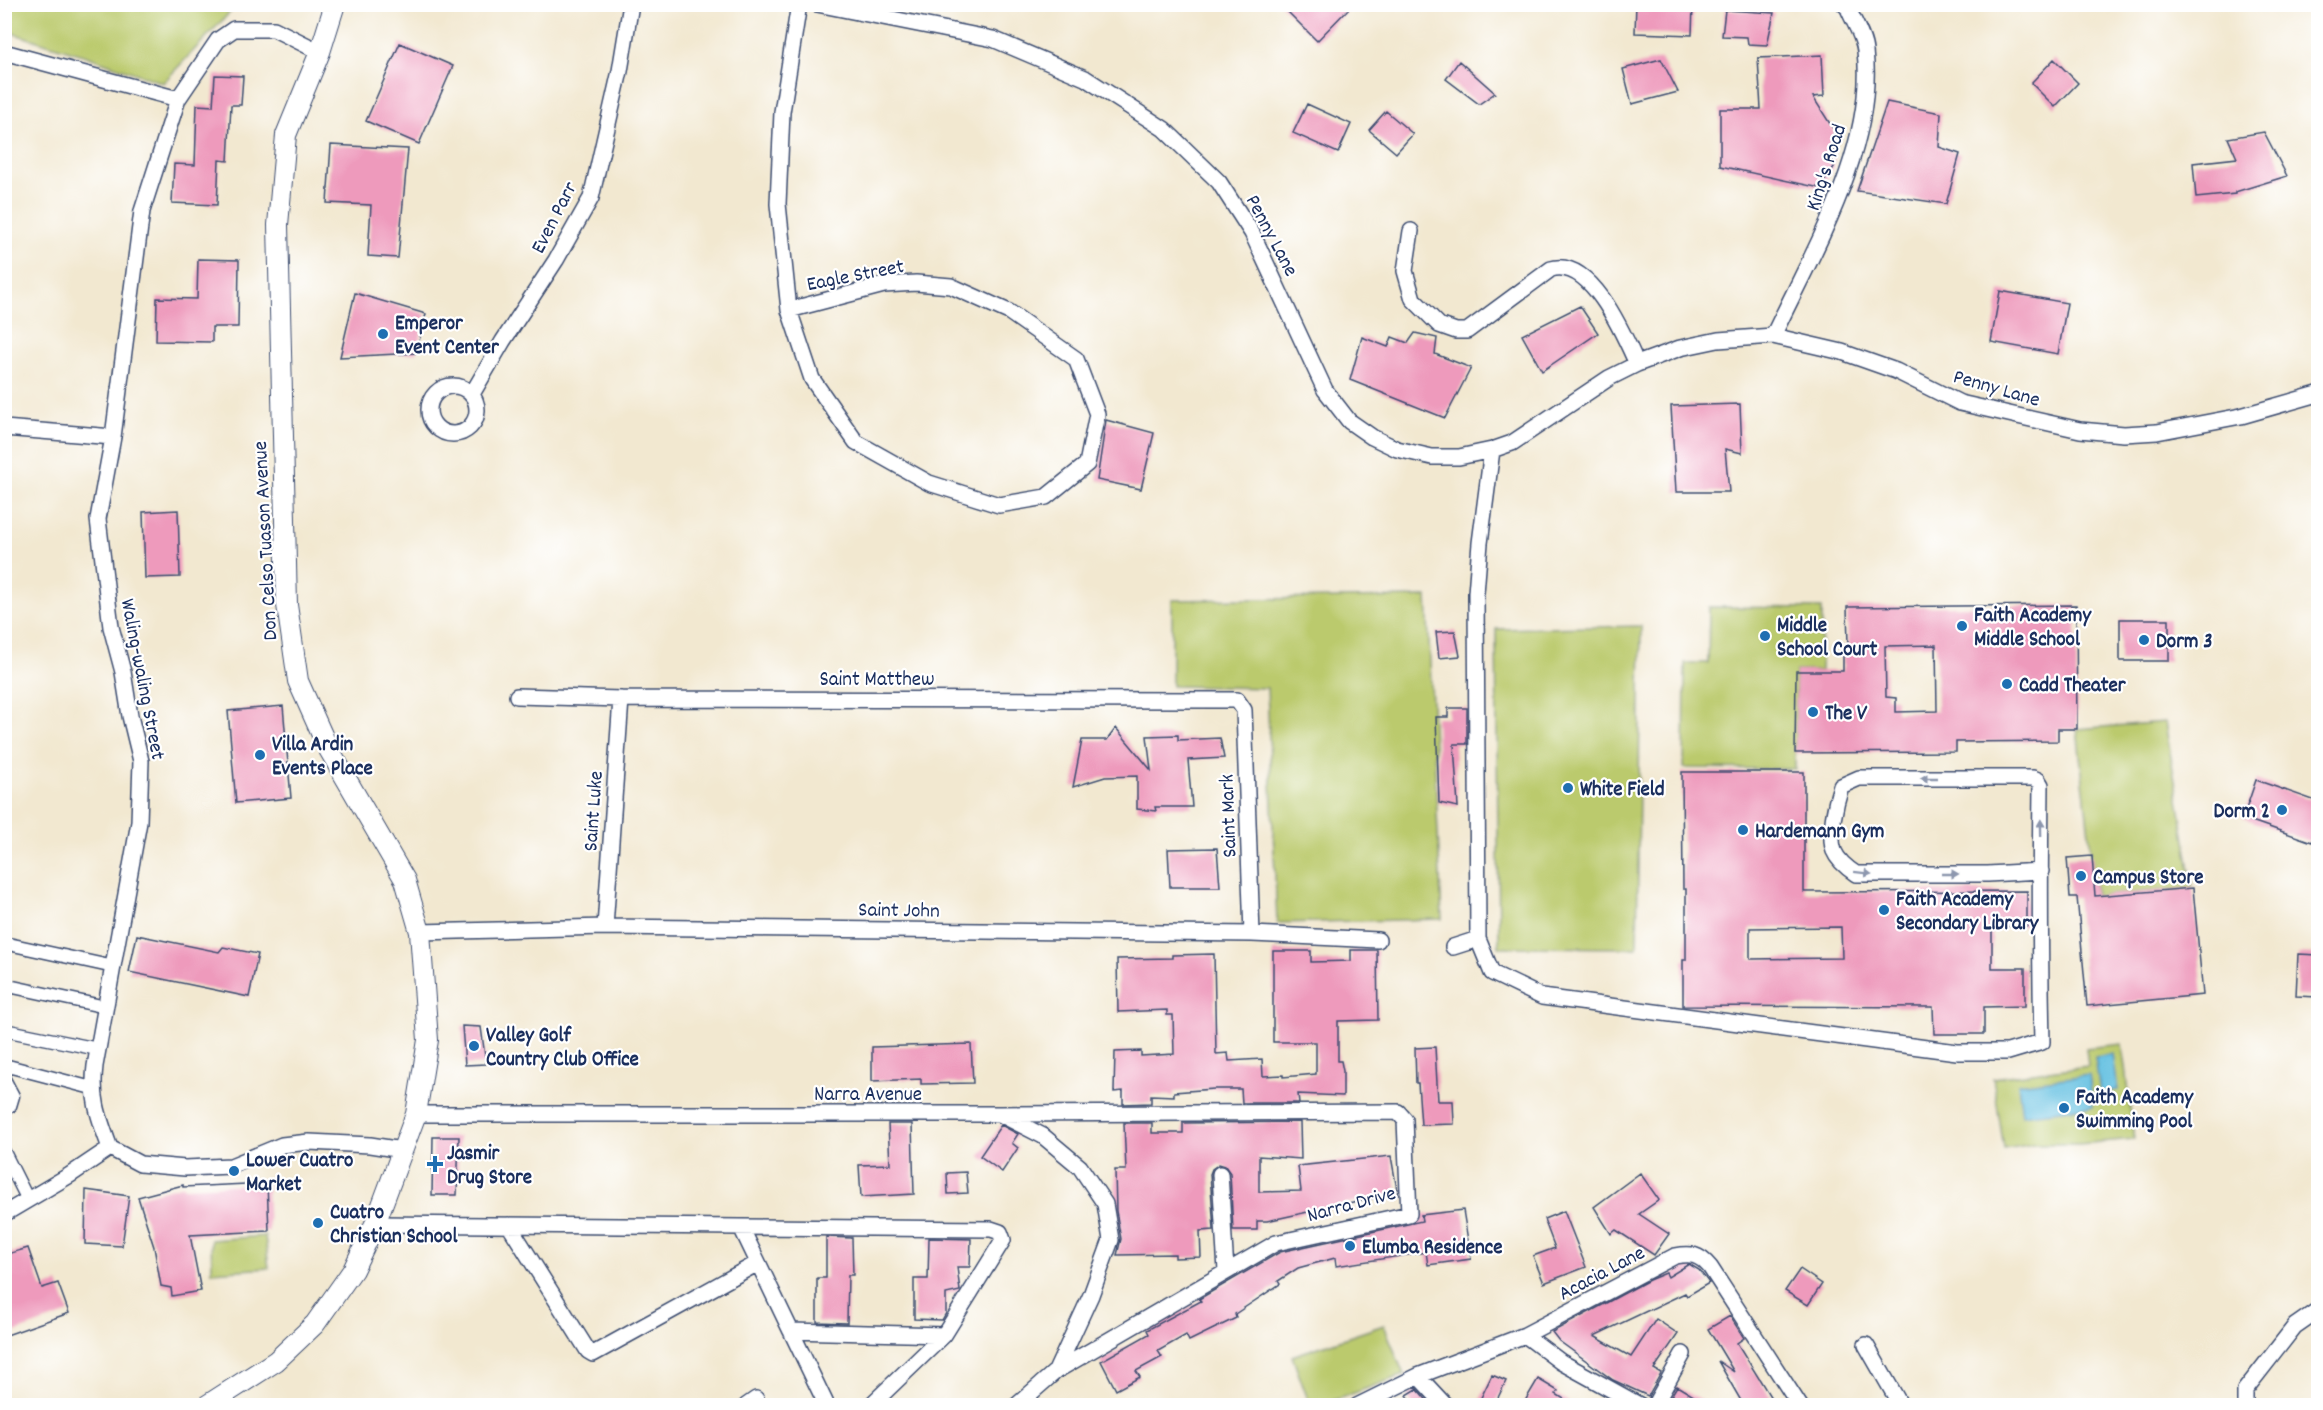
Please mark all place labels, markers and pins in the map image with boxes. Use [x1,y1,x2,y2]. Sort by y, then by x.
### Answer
place label: Emperor Event Center [395,310,500,364]
marker: Emperor Event Center [376,327,390,341]
place label: Faith Academy Middle School [1974,602,2093,656]
place label: Middle School Court [1777,612,1877,666]
marker: Faith Academy Middle School [1955,619,1969,633]
place label: Dorm 3 [2156,628,2213,658]
marker: Middle School Court [1758,629,1772,643]
marker: Dorm 3 [2137,633,2151,647]
place label: Cadd Theater [2019,672,2127,702]
marker: Cadd Theater [2000,677,2014,691]
place label: The V [1825,700,1868,730]
marker: The V [1806,705,1820,719]
place label: Villa Ardin Events Place [272,731,373,785]
marker: Villa Ardin Events Place [253,748,267,762]
place label: White Field [1580,776,1665,806]
marker: White Field [1561,781,1575,795]
place label: Dorm 2 [2214,798,2270,828]
marker: Dorm 2 [2275,803,2289,817]
place label: Hardemann Gym [1755,818,1885,848]
marker: Hardemann Gym [1736,823,1750,837]
place label: Campus Store [2093,864,2203,894]
marker: Campus Store [2074,869,2088,883]
place label: Faith Academy Secondary Library [1896,886,2040,940]
marker: Faith Academy Secondary Library [1877,903,1891,917]
place label: Valley Golf Country Club Office [486,1022,639,1076]
marker: Valley Golf Country Club Office [467,1039,481,1053]
place label: Faith Academy Swimming Pool [2076,1084,2195,1138]
marker: Faith Academy Swimming Pool [2057,1101,2071,1115]
place label: Jasmir Drug Store [447,1140,532,1194]
place label: Lower Cuatro Market [246,1147,353,1201]
marker: Jasmir Drug Store [428,1157,442,1171]
marker: Lower Cuatro Market [227,1164,241,1178]
place label: Cuatro Christian School [330,1199,458,1253]
marker: Cuatro Christian School [311,1216,325,1230]
place label: Elumba Residence [1362,1234,1502,1264]
marker: Elumba Residence [1343,1239,1357,1253]

